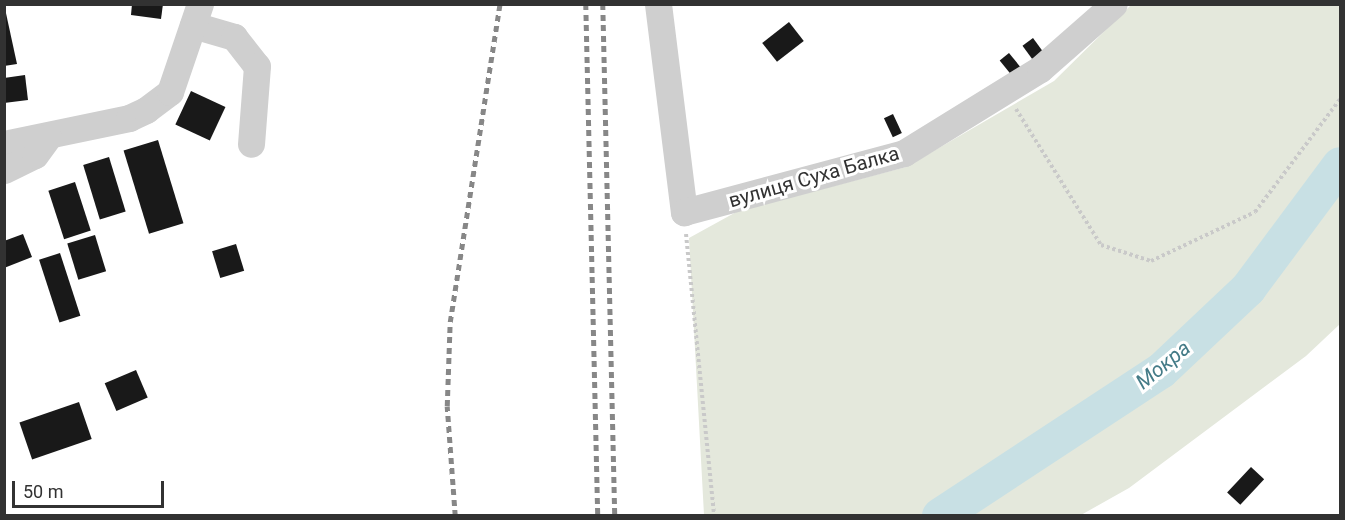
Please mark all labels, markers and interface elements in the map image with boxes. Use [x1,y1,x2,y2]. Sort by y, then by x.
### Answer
street label: вулиця Суха Балка [726,141,902,213]
water label: Мокра [1131,335,1195,395]
scale bar [15,469,166,507]
text: 50 m [23,481,63,502]

